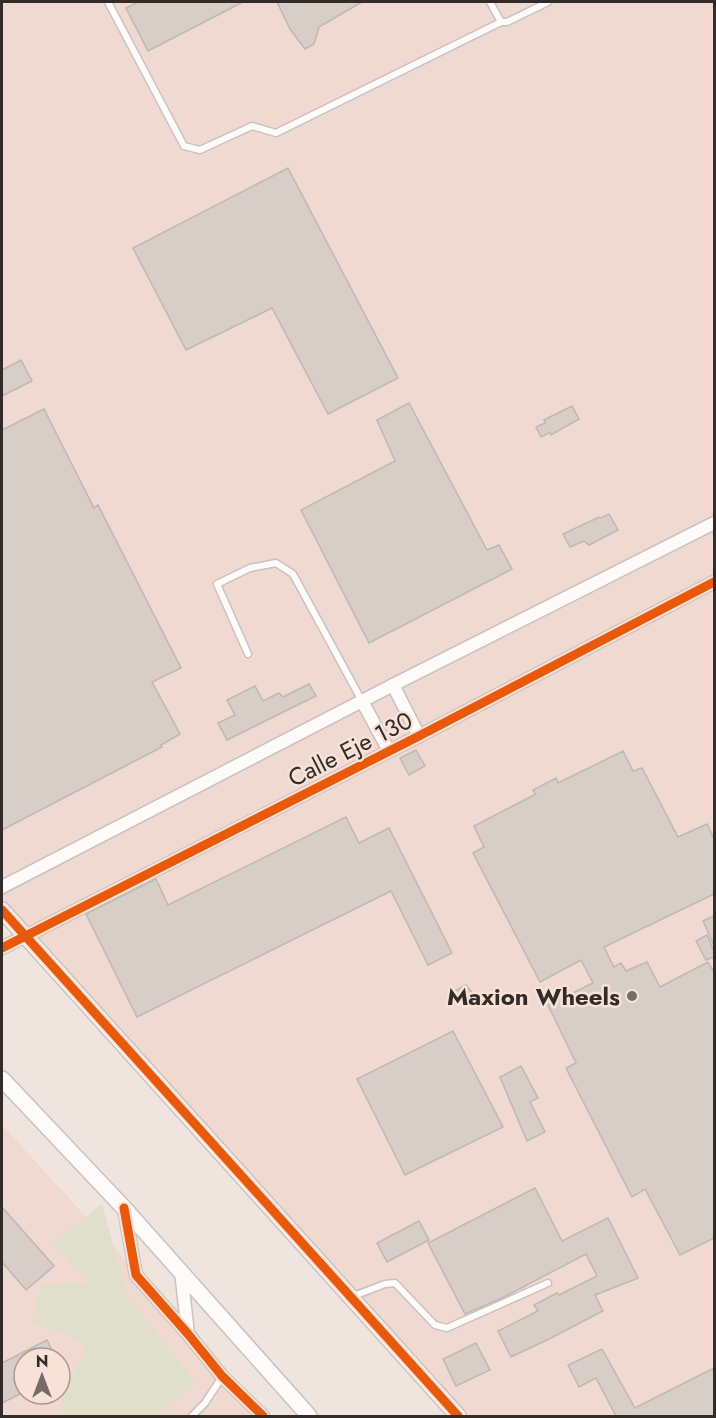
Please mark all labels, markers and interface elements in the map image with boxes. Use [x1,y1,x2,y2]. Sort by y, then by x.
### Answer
street label: Calle Eje 130 [282,703,418,795]
place label: Maxion Wheels [447,979,620,1014]
marker: Maxion Wheels [625,989,639,1003]
north arrow [12,1346,72,1406]
text: N [36,1350,48,1373]

